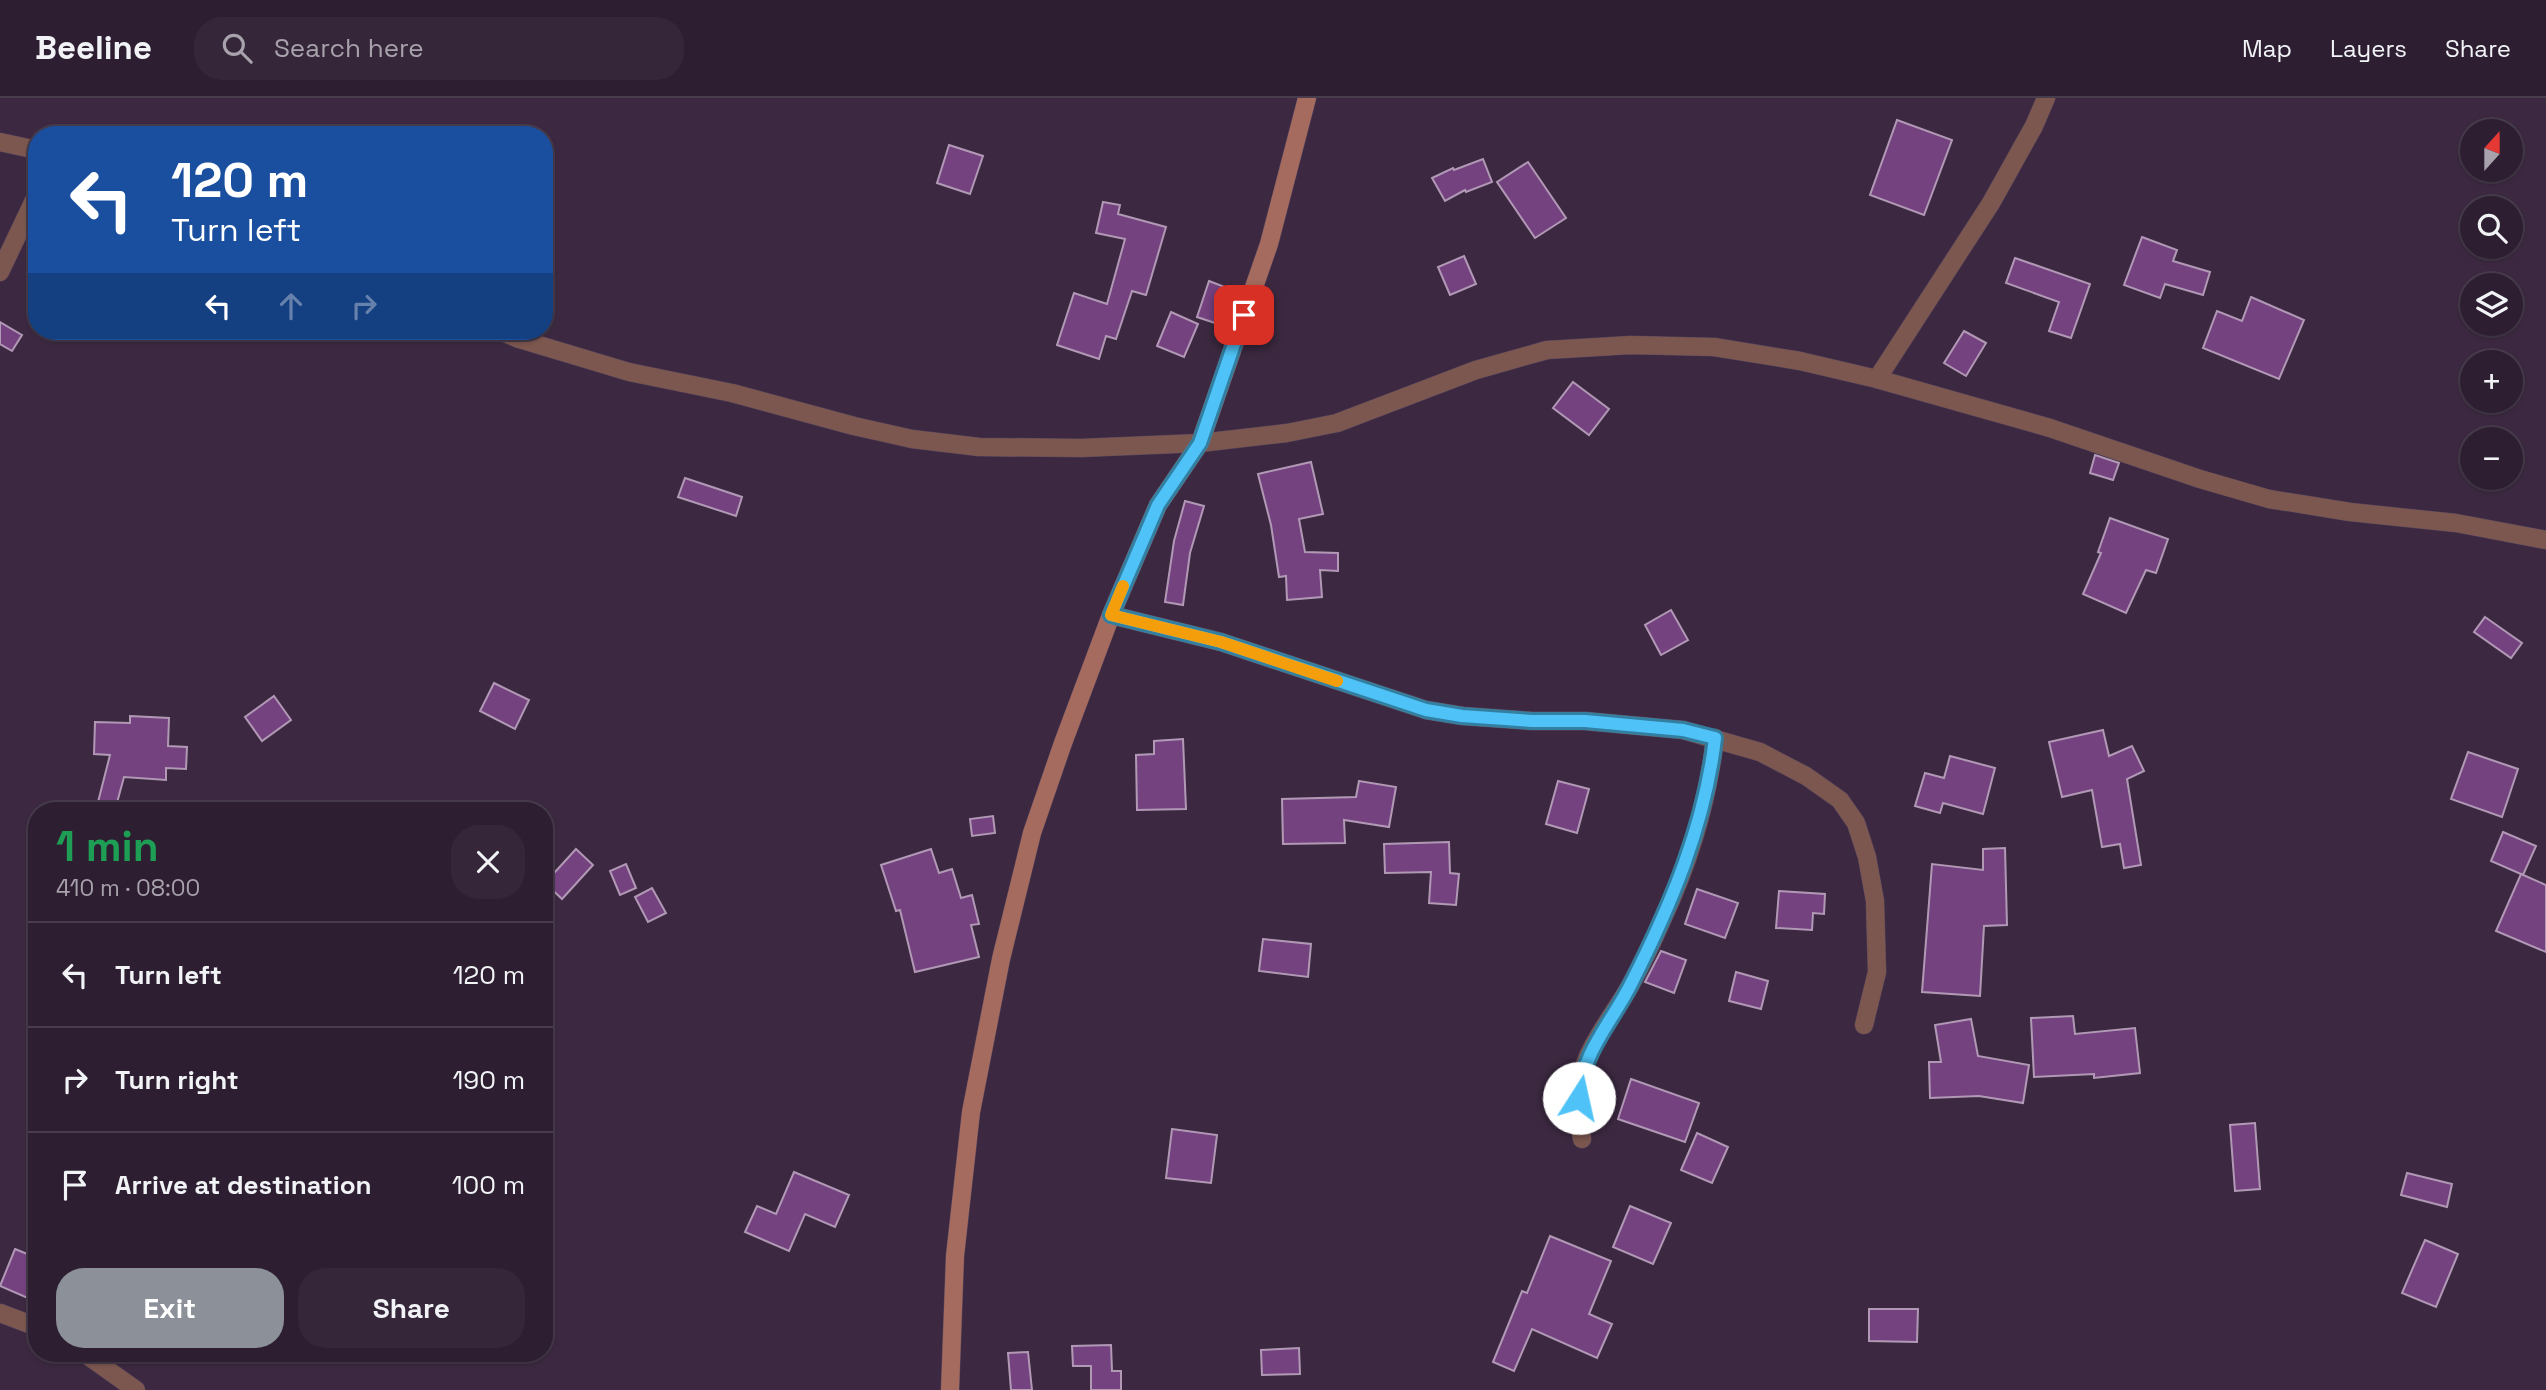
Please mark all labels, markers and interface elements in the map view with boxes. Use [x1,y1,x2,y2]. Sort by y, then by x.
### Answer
search box [194,17,684,80]
text: Beeline [35,27,152,69]
icon: search [218,29,256,67]
text: Search here [274,31,424,65]
text: Map [2242,33,2292,64]
text: Layers [2330,33,2407,64]
text: Share [2445,33,2511,64]
north arrow [2460,119,2524,182]
map controls [2460,119,2523,490]
text: 120 m [171,149,308,211]
icon: left [56,154,147,245]
button: search [2460,196,2523,259]
text: Turn left [171,210,301,250]
button: layers [2460,273,2523,336]
pin [1214,285,1274,345]
icon: left [199,287,237,325]
icon: ahead [272,287,310,325]
icon: right [345,287,383,325]
icon: arrive [1225,296,1263,334]
button: + [2460,350,2523,413]
button: − [2460,427,2523,490]
text: 1 min [56,820,159,873]
button: close [451,825,525,899]
text: 410 m · 08:00 [56,873,200,903]
icon: left [56,956,94,994]
text: Turn left [115,958,222,992]
text: 120 m [453,958,525,992]
icon: right [56,1061,94,1099]
position arrow [1542,1061,1616,1135]
text: Turn right [115,1063,239,1097]
text: 190 m [453,1063,525,1097]
icon: arrive [56,1166,94,1204]
text: Arrive at destination [115,1168,372,1202]
text: 100 m [452,1168,525,1202]
button: Exit [56,1268,284,1348]
button: Share [298,1268,525,1348]

